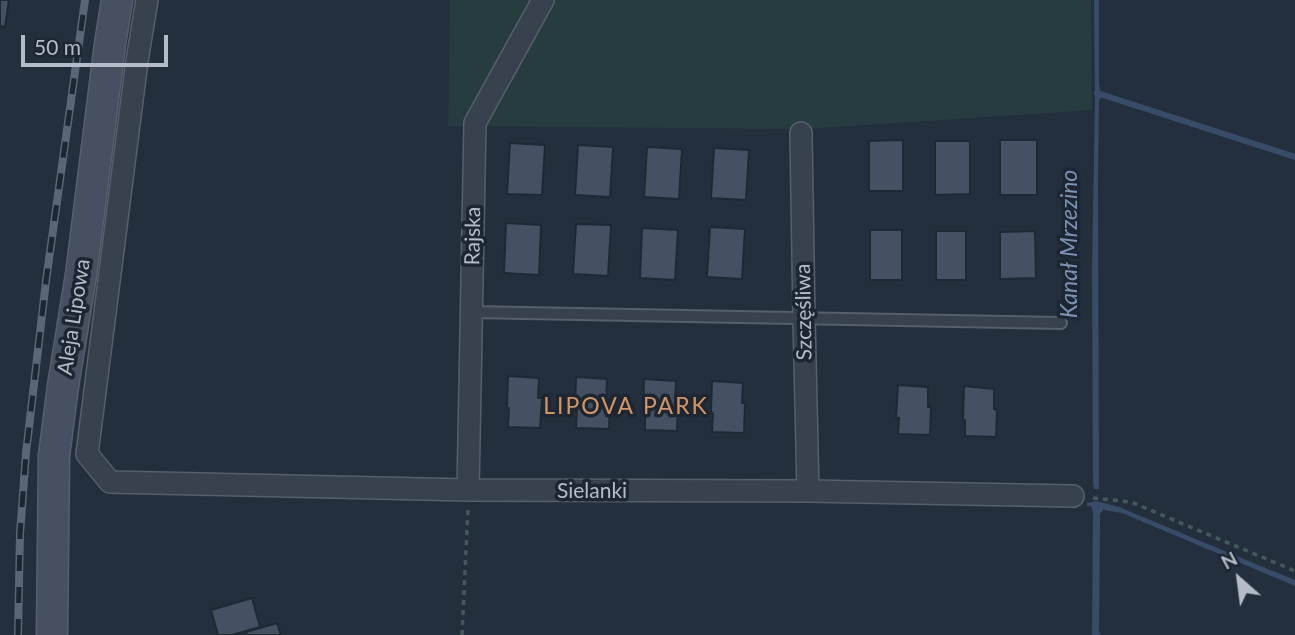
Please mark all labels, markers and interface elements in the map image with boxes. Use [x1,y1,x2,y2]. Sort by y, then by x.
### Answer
scale bar [24,21,172,65]
text: 50 m [34,34,81,59]
water label: Kanał Mrzezino [1056,170,1084,318]
street label: Rajska [460,206,486,266]
street label: Aleja Lipowa [52,257,96,377]
street label: Szczęśliwa [791,263,817,361]
district label: LIPOVA PARK [545,393,707,421]
street label: Sielanki [557,478,627,504]
north arrow [1204,544,1274,614]
text: N [1217,546,1241,574]

